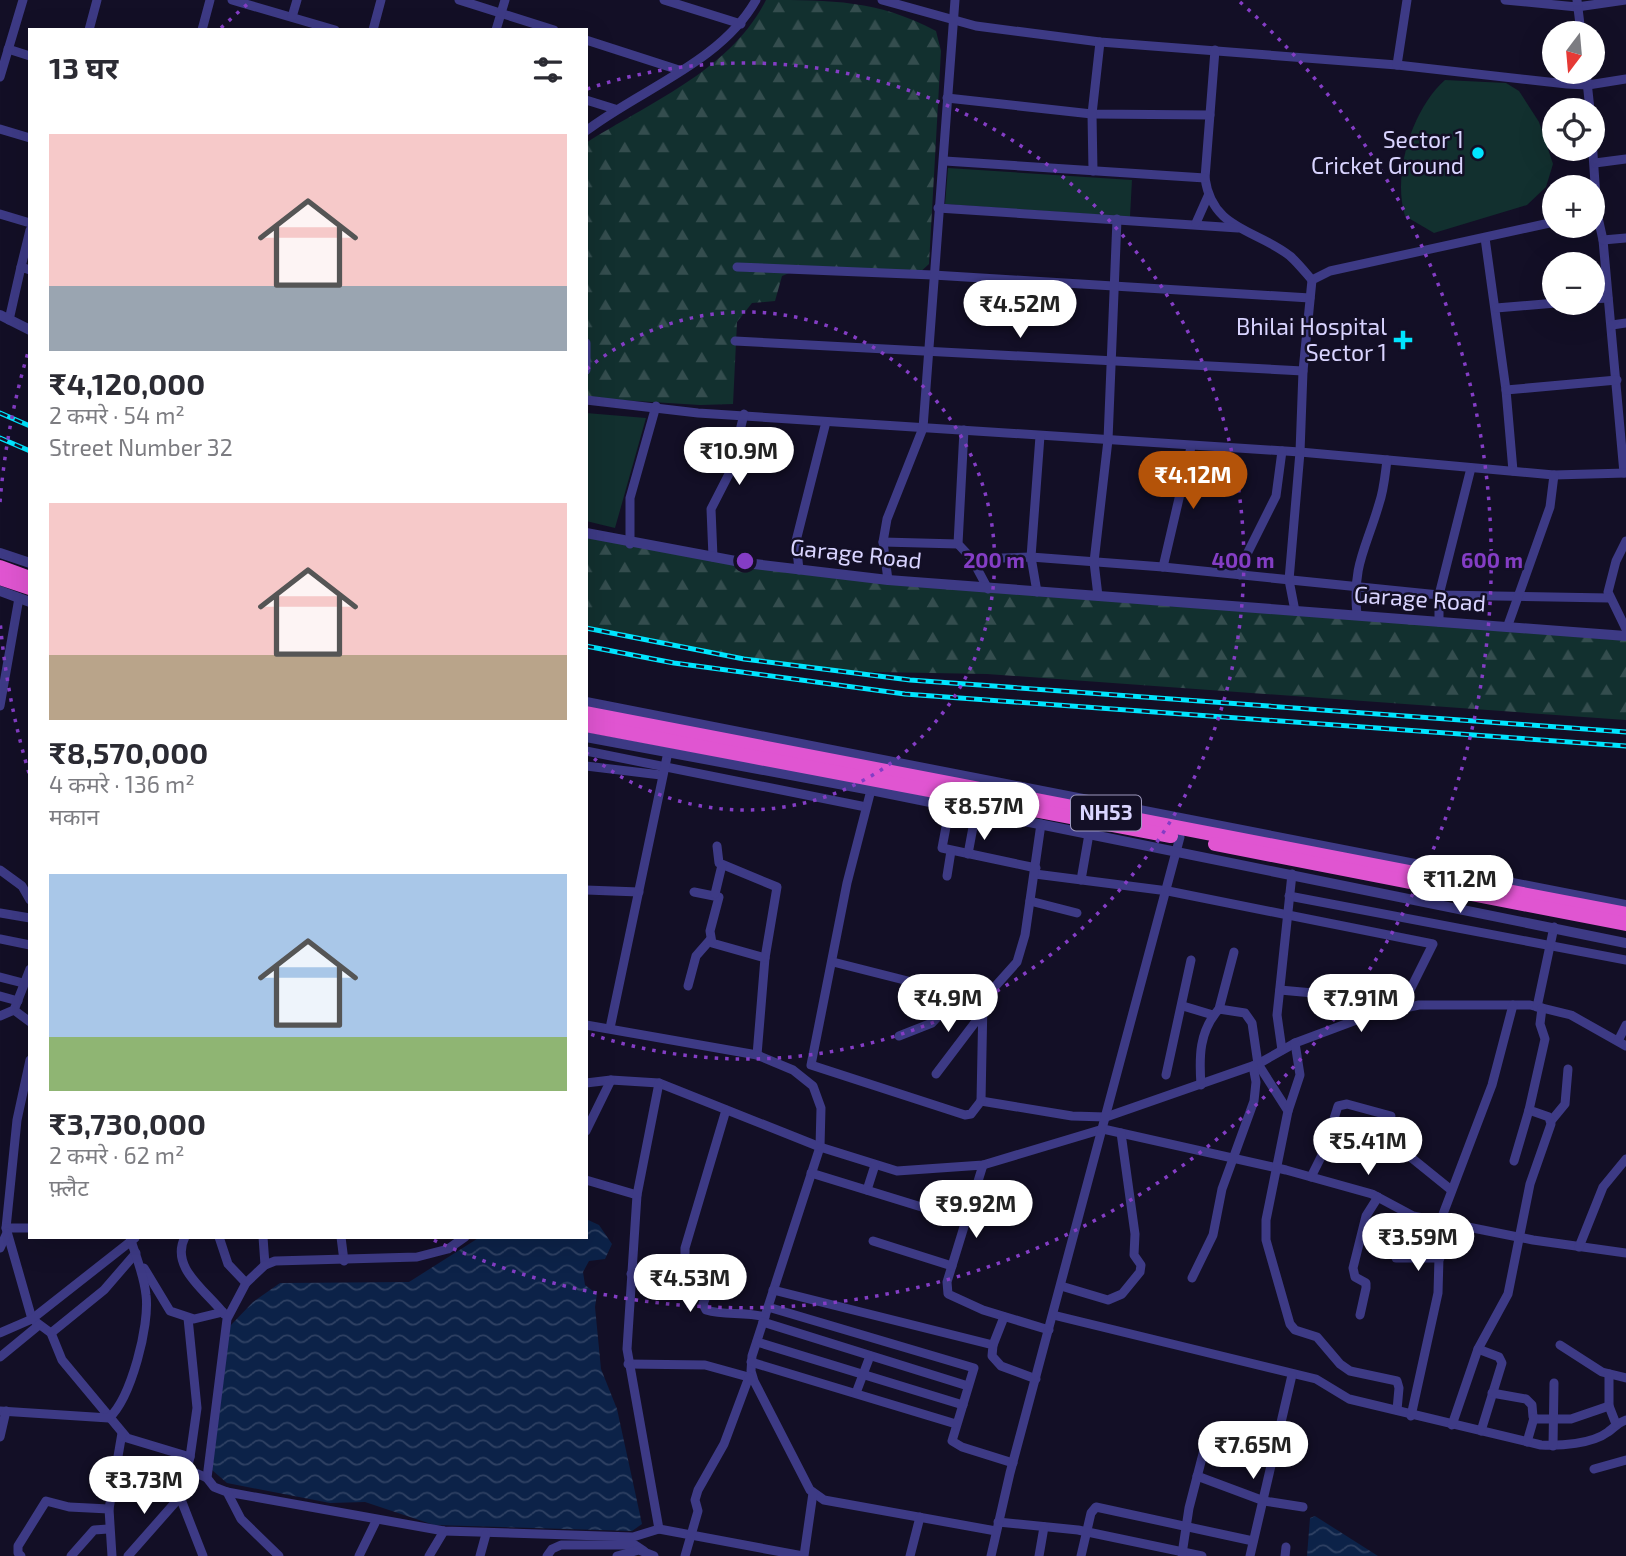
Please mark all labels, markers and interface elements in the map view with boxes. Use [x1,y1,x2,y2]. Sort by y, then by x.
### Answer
north arrow [1542,21,1605,84]
map controls [1542,21,1605,315]
text: 13 घर [49,49,118,85]
icon: filters [529,51,567,89]
button: locate [1542,98,1605,161]
place label: Sector 1 Cricket Ground [1311,125,1464,179]
marker: Sector 1 Cricket Ground [1470,145,1486,161]
button: + [1542,175,1605,238]
icon: home [245,180,371,306]
button: − [1542,252,1605,315]
pin: ₹4.52M [963,280,1077,340]
text: ₹4.52M [980,289,1060,317]
place label: Bhilai Hospital Sector 1 [1236,312,1387,366]
marker: Bhilai Hospital Sector 1 [1393,330,1413,350]
text: ₹4,120,000 [49,365,205,401]
text: 2 कमरे · 54 m² [49,401,185,429]
pin: ₹10.9M [682,428,796,487]
text: Street Number 32 [49,433,233,461]
text: ₹10.9M [700,436,778,464]
pin: ₹4.12M [1136,452,1250,511]
text: ₹4.12M [1154,460,1232,488]
street label: Garage Road [789,532,923,574]
text: 200 m [963,547,1025,572]
text: 400 m [1212,547,1274,572]
text: 600 m [1461,547,1523,572]
icon: home [245,549,371,675]
centre of rings [733,549,757,573]
street label: Garage Road [1353,579,1487,617]
text: ₹8,570,000 [49,734,208,770]
text: 4 कमरे · 136 m² [49,770,195,798]
pin: ₹8.57M [927,782,1041,842]
text: ₹8.57M [944,791,1024,819]
road number: NH53 [1071,796,1141,830]
text: मकान [49,802,99,830]
pin: ₹11.2M [1403,856,1517,915]
text: ₹11.2M [1423,864,1497,892]
icon: home [245,920,371,1046]
pin: ₹4.9M [899,974,997,1034]
pin: ₹7.91M [1304,974,1418,1034]
text: ₹4.9M [914,983,982,1011]
text: ₹7.91M [1324,983,1398,1011]
text: ₹3,730,000 [49,1105,206,1141]
pin: ₹5.41M [1311,1118,1425,1177]
text: ₹5.41M [1329,1126,1407,1154]
text: 2 कमरे · 62 m² [49,1141,184,1169]
text: फ़्लैट [49,1173,89,1201]
pin: ₹9.92M [919,1180,1033,1240]
text: ₹9.92M [936,1189,1016,1217]
pin: ₹3.59M [1361,1214,1475,1273]
text: ₹3.59M [1378,1222,1458,1250]
pin: ₹4.53M [633,1254,747,1314]
text: ₹4.53M [650,1263,730,1291]
pin: ₹7.65M [1196,1422,1310,1481]
text: ₹7.65M [1214,1430,1292,1458]
pin: ₹3.73M [87,1456,201,1516]
text: ₹3.73M [105,1465,183,1493]

